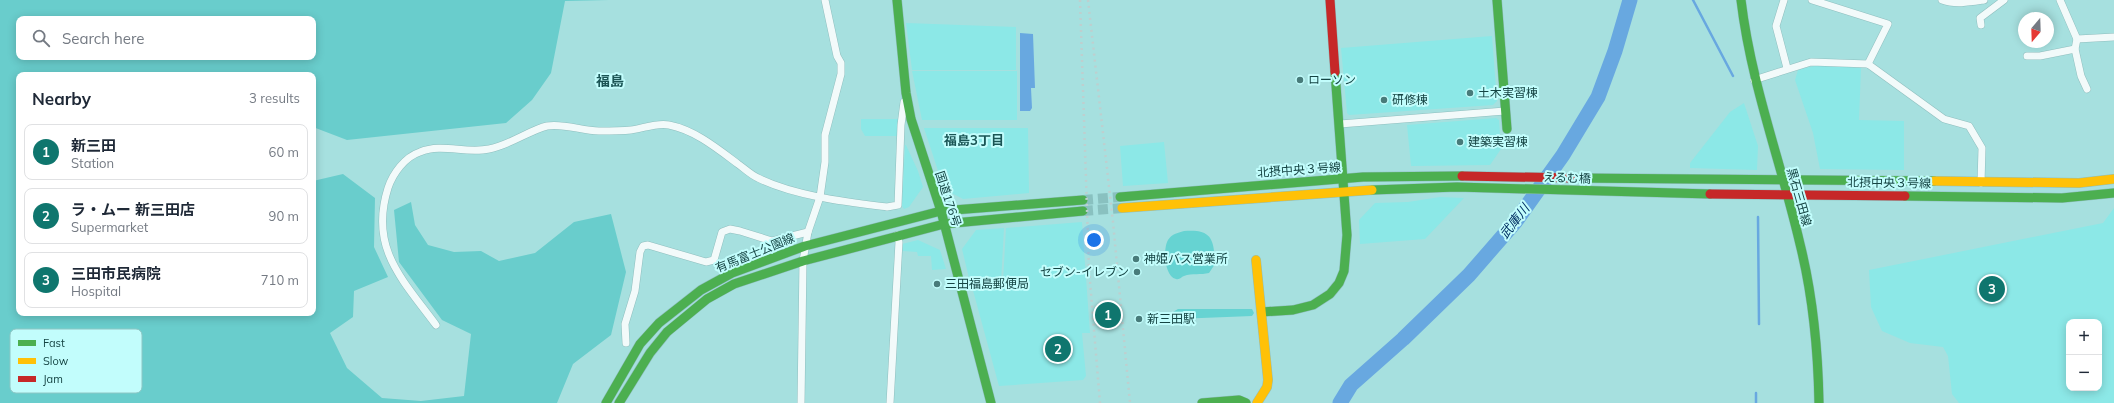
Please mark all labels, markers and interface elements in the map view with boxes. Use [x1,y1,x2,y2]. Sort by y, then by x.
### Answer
north arrow [2018,12,2054,48]
search box [16,16,316,60]
icon: search [30,27,52,49]
text: Search here [62,29,144,48]
district label: 福島 [596,72,624,90]
place label: ローソン [1308,72,1356,87]
marker: ローソン [1295,75,1305,85]
place label: 土木実習棟 [1478,85,1538,100]
text: Nearby [32,88,91,109]
marker: 土木実習棟 [1465,88,1475,98]
text: 3 results [249,90,300,106]
place label: 研修棟 [1392,92,1428,107]
marker: 研修棟 [1379,95,1389,105]
district label: 福島3丁目 [944,132,1004,148]
place label: 建築実習棟 [1468,134,1528,149]
text: 新三田 [71,136,116,155]
marker: 建築実習棟 [1455,137,1465,147]
text: 1 [42,144,50,160]
text: 60 m [269,144,299,160]
text: Station [71,155,114,171]
street label: 北摂中央３号線 [1257,159,1341,180]
street label: 黒石三田線 [1784,166,1815,228]
street label: 国道176号 [932,169,965,229]
street label: えるむ橋 [1543,169,1591,186]
street label: 北摂中央３号線 [1847,174,1931,191]
water label: 武庫川 [1496,199,1534,241]
text: ラ・ムー 新三田店 [71,200,195,219]
text: 2 [42,208,50,224]
text: 90 m [269,208,299,224]
text: Supermarket [71,219,148,235]
street label: 有馬富士公園線 [713,230,797,275]
your location [1084,230,1104,250]
place label: 神姫バス営業所 [1144,251,1228,266]
marker: 神姫バス営業所 [1131,254,1141,264]
text: 三田市民病院 [71,264,161,283]
place label: セブン-イレブン [1040,264,1129,279]
marker: セブン-イレブン [1132,267,1142,277]
text: 3 [42,272,50,288]
text: 710 m [261,272,299,288]
pin: 3 [1979,274,2005,304]
place label: 三田福島郵便局 [945,276,1029,291]
marker: 三田福島郵便局 [932,279,942,289]
text: Hospital [71,283,121,299]
pin: 1 [1095,300,1121,330]
place label: 新三田駅 [1147,311,1195,326]
marker: 新三田駅 [1134,314,1144,324]
map controls [2066,319,2102,391]
button: + [2066,319,2102,355]
legend [10,329,142,393]
pin: 2 [1045,334,1071,364]
text: Fast [43,336,65,350]
text: Slow [43,354,69,368]
button: − [2066,355,2102,391]
text: Jam [43,372,63,386]

